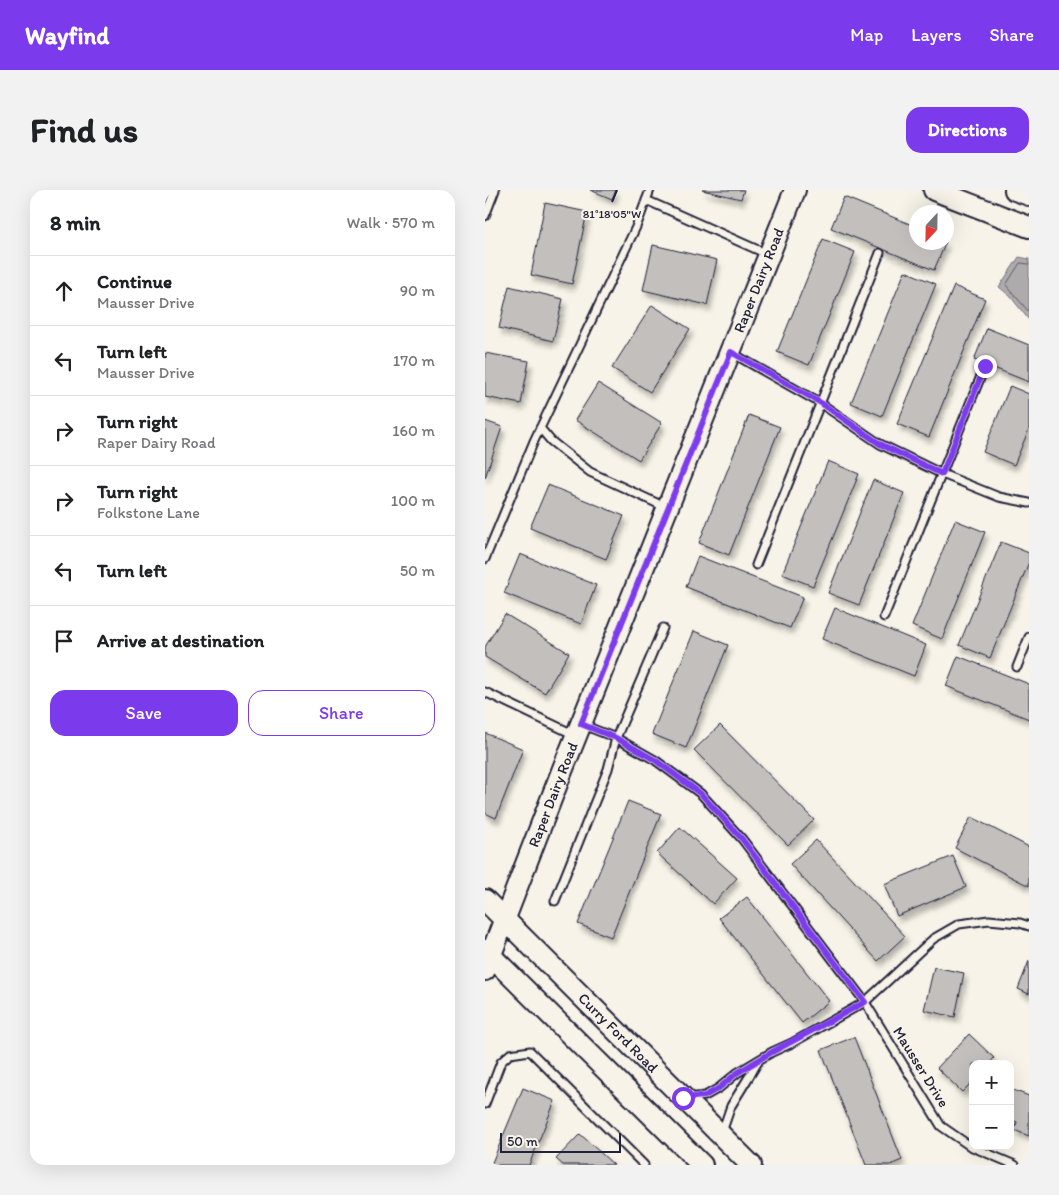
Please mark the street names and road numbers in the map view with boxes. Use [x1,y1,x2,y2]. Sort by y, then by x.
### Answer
street label: Raper Dairy Road [730,225,788,335]
street label: Raper Dairy Road [524,740,582,850]
street label: Curry Ford Road [574,989,662,1076]
street label: Mausser Drive [889,1023,953,1111]

